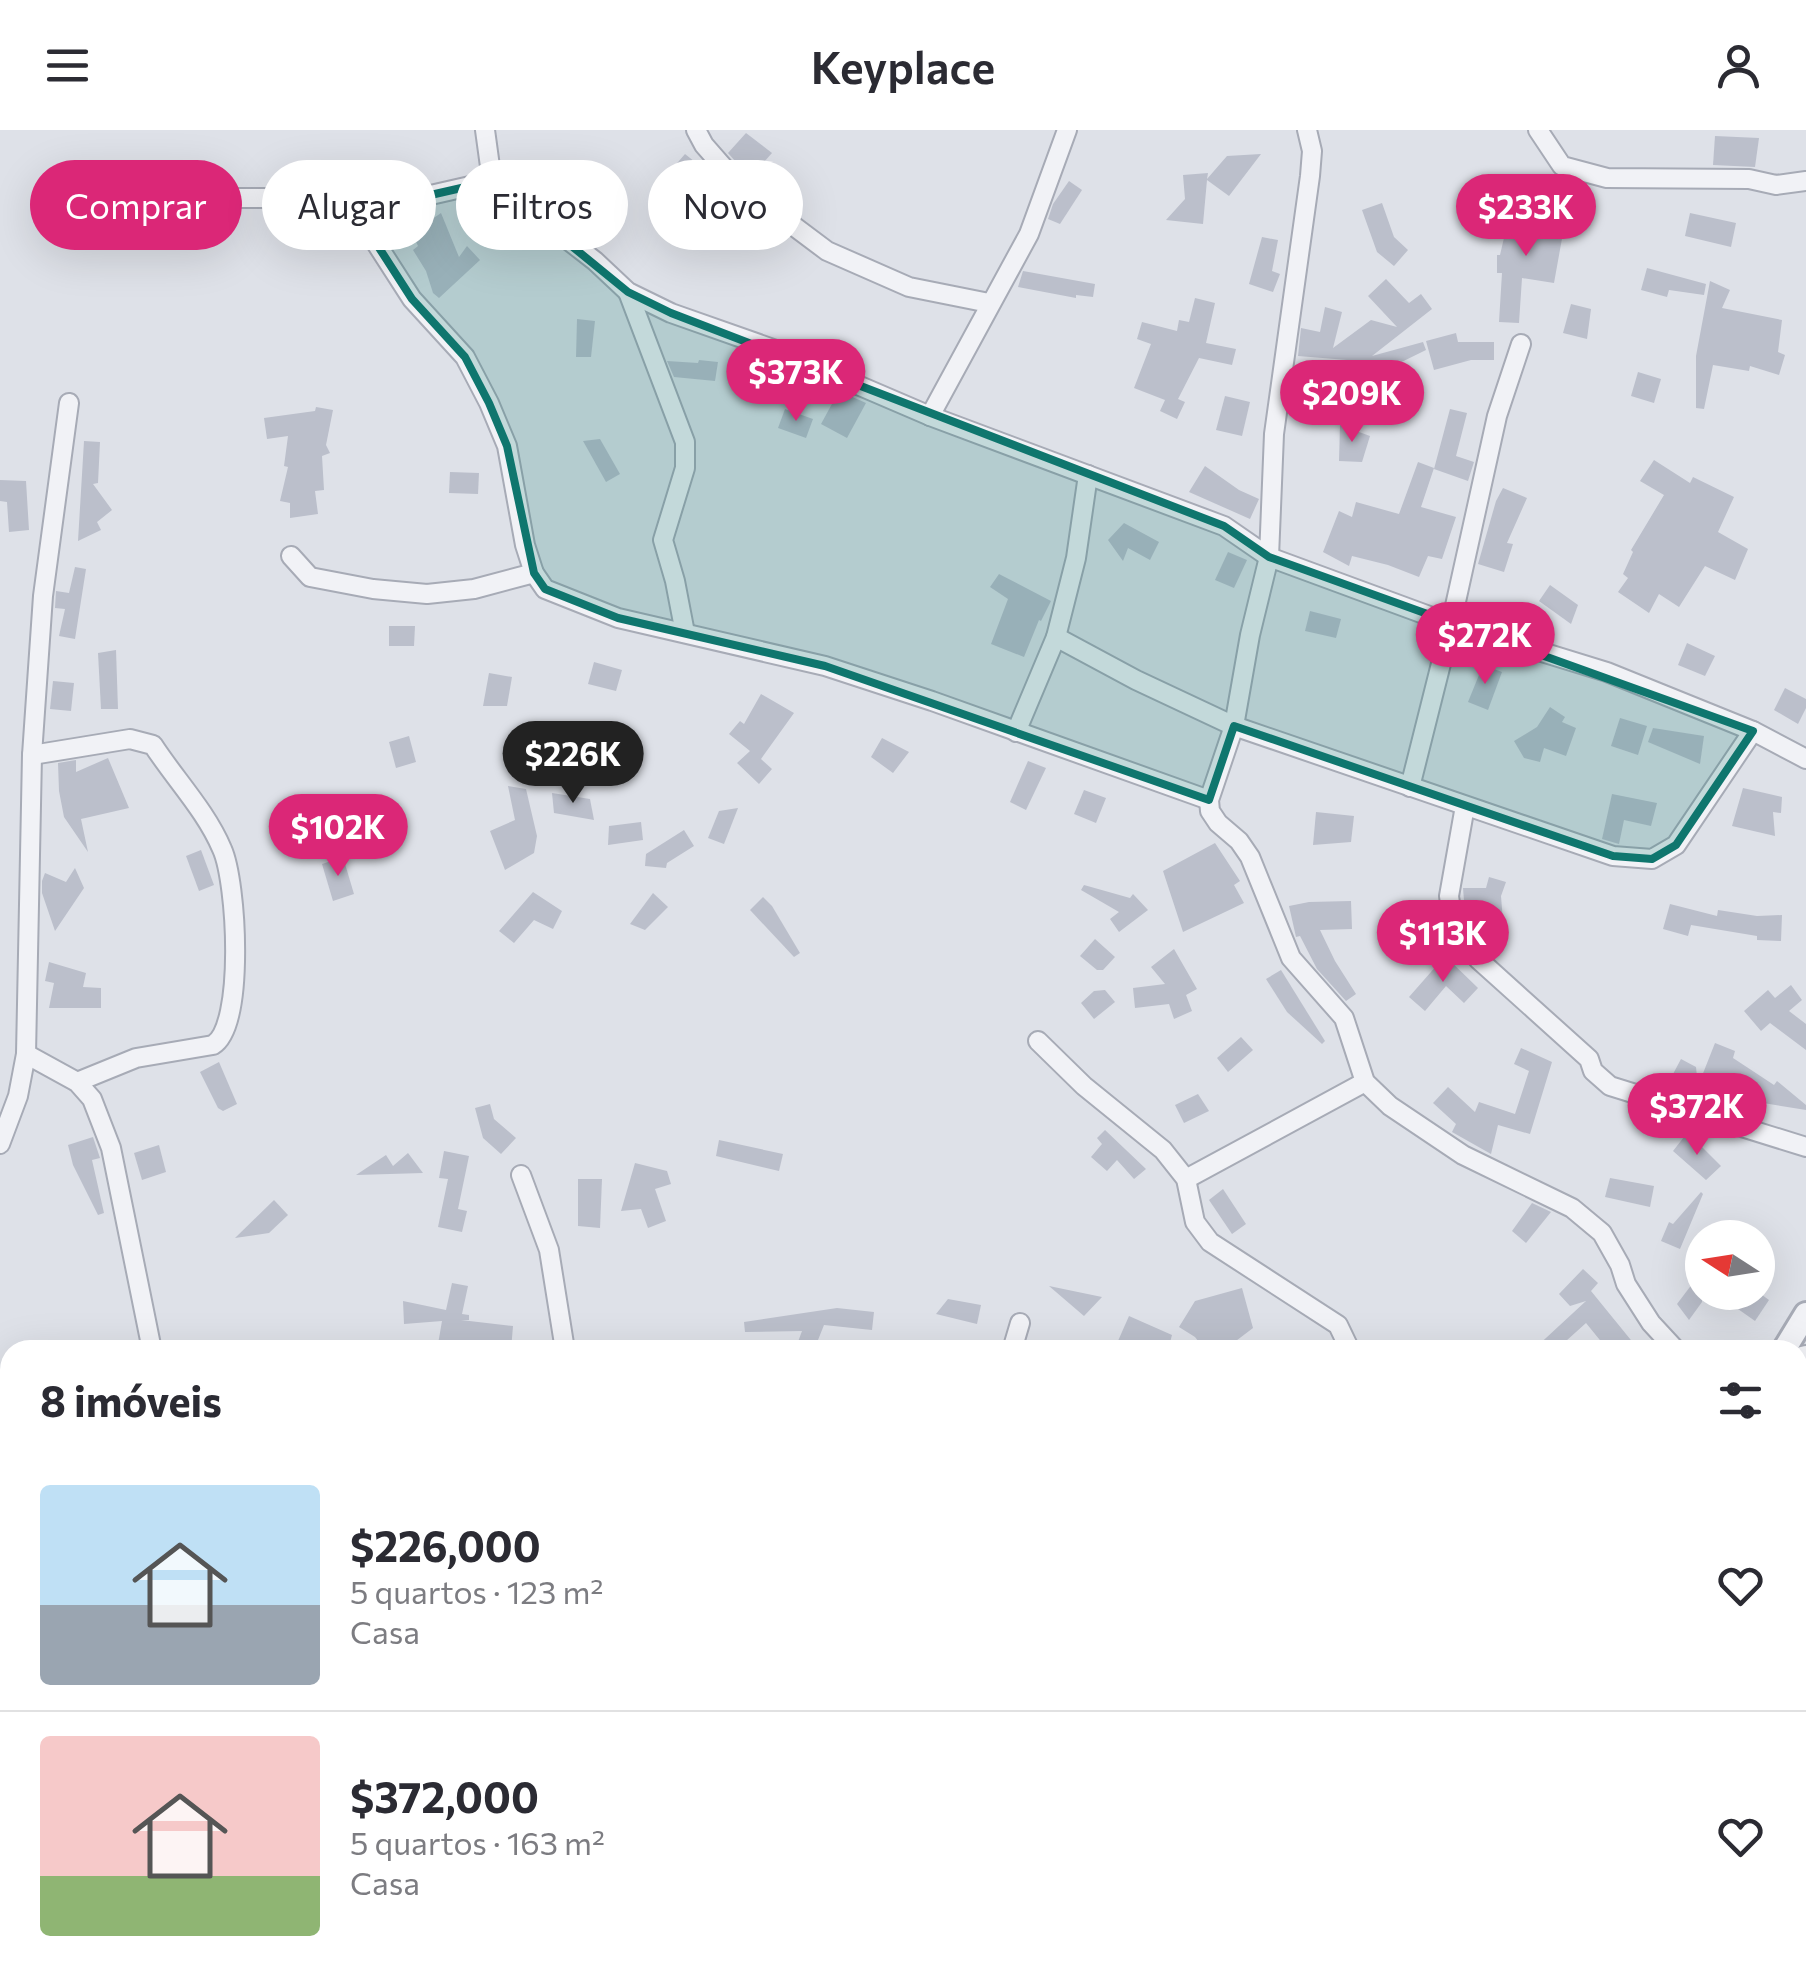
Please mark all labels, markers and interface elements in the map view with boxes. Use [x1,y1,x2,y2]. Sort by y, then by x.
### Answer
icon: menu [40,38,95,93]
text: Keyplace [811,38,995,93]
icon: person [1711,38,1766,93]
chip: Comprar [30,160,242,250]
chip: Alugar [262,160,436,250]
chip: Filtros [456,160,628,250]
chip: Novo [648,160,803,250]
pin: $233K [1456,174,1596,259]
text: $233K [1478,186,1574,226]
pin: $373K [726,339,866,424]
text: $373K [748,351,844,391]
pin: $209K [1282,360,1422,445]
text: $209K [1302,372,1402,412]
pin: $272K [1415,602,1555,687]
text: $272K [1438,614,1532,654]
pin: $226K [503,721,643,806]
text: $226K [525,733,621,773]
pin: $102K [268,794,408,879]
text: $102K [291,806,385,846]
pin: $113K [1373,900,1513,985]
text: $113K [1399,912,1487,952]
pin: $372K [1627,1073,1767,1158]
text: $372K [1650,1085,1744,1125]
north arrow [1685,1220,1775,1310]
map controls [1685,1220,1775,1310]
icon: filters [1713,1373,1768,1428]
text: 8 imóveis [40,1374,222,1426]
text: $226,000 [350,1519,541,1571]
icon: home [120,1525,240,1645]
icon: heart [1713,1558,1768,1613]
text: 5 quartos · 123 m² [350,1571,603,1611]
text: Casa [350,1611,420,1651]
text: $372,000 [350,1770,539,1822]
icon: home [120,1776,240,1896]
icon: heart [1713,1809,1768,1864]
text: 5 quartos · 163 m² [350,1822,605,1862]
text: Casa [350,1862,420,1902]

